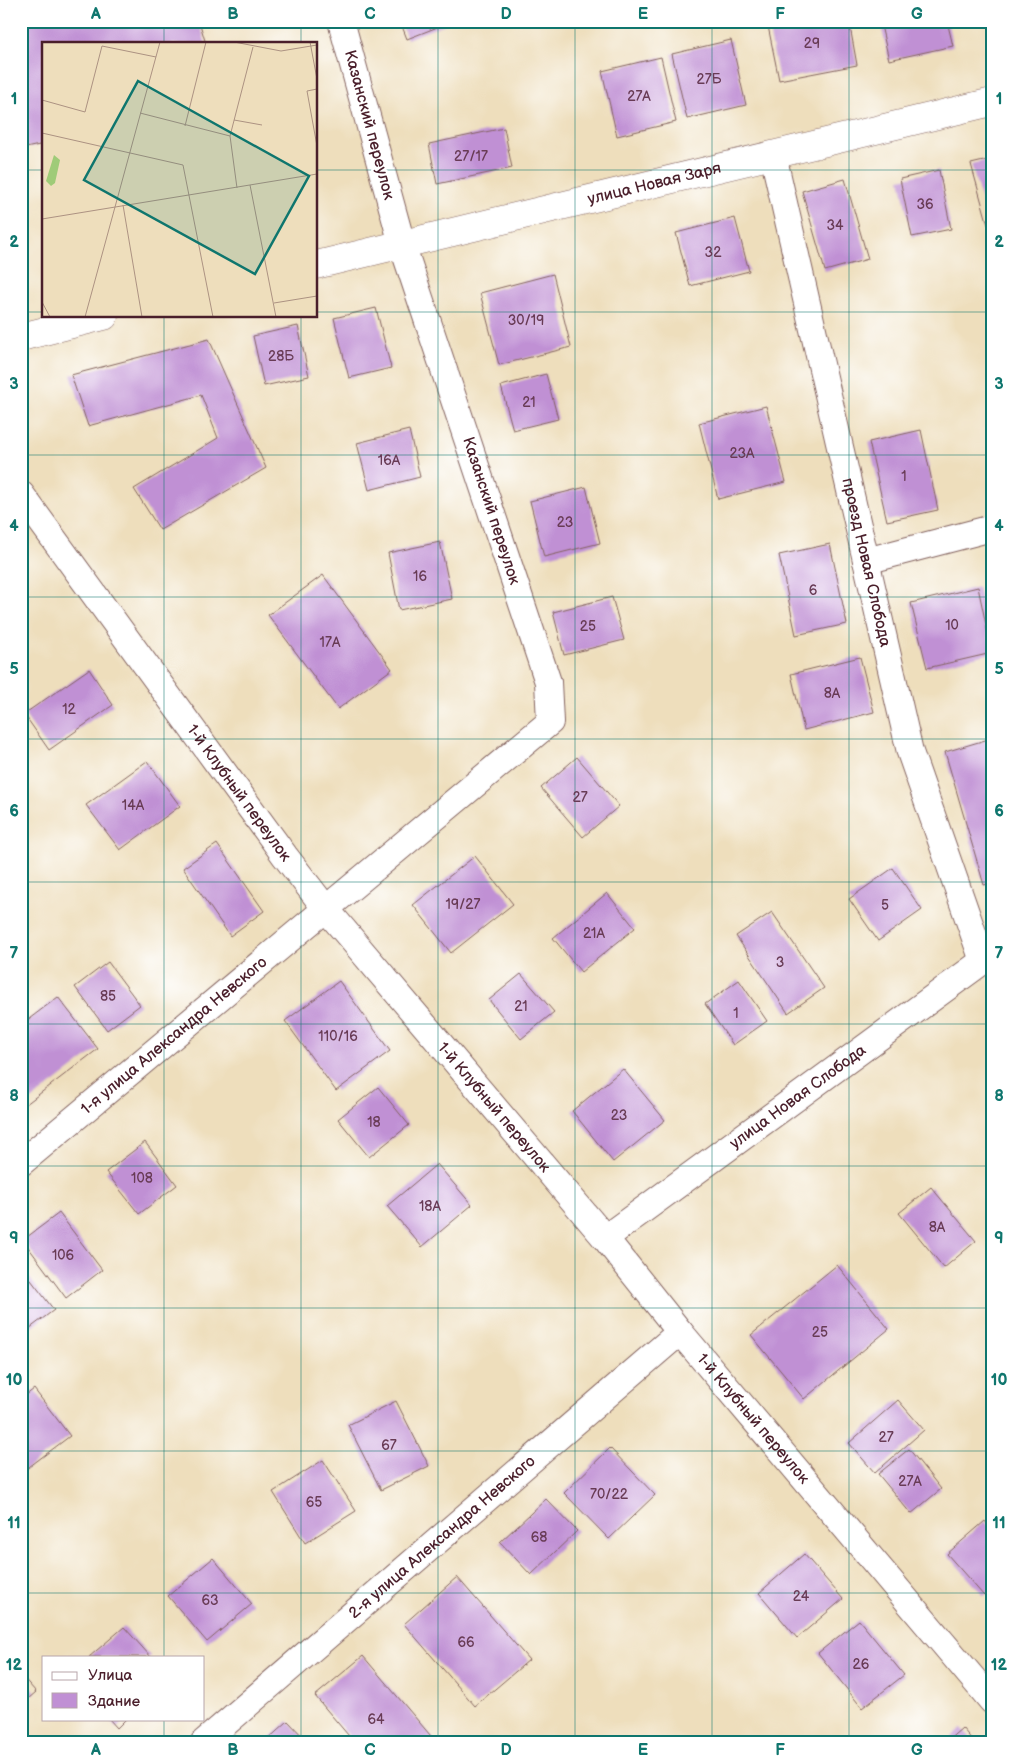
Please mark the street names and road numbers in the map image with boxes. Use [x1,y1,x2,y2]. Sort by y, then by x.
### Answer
street label: Казанский переулок [340,48,398,202]
street label: улица Новая Заря [586,158,723,209]
street label: Казанский переулок [458,435,524,588]
street label: проезд Новая Слобода [838,476,895,649]
street label: 1-й Клубный переулок [183,721,295,866]
street label: 1-я улица Александра Невского [77,952,271,1119]
street label: 1-й Клубный переулок [434,1038,555,1177]
street label: улица Новая Слобода [726,1040,870,1153]
street label: 1-й Клубный переулок [693,1350,814,1488]
street label: 2-я улица Александра Невского [345,1452,539,1623]

